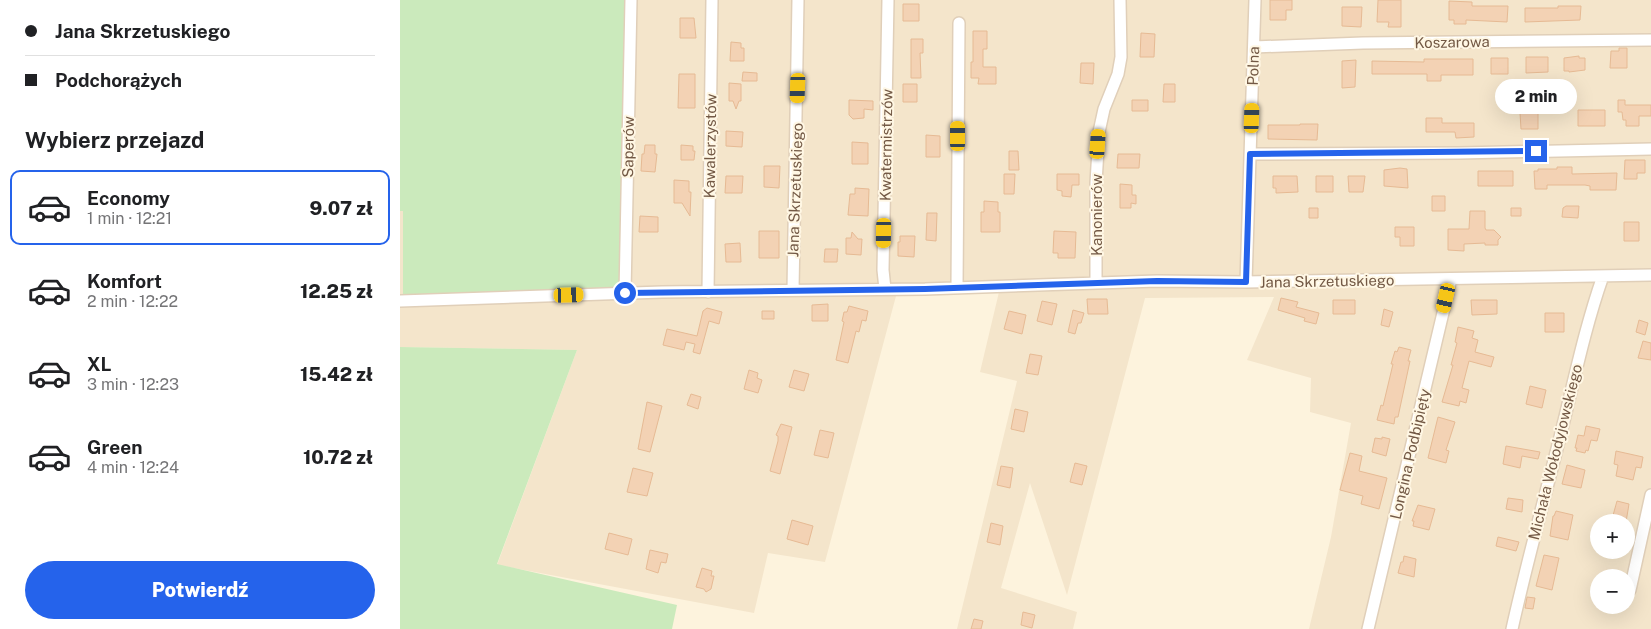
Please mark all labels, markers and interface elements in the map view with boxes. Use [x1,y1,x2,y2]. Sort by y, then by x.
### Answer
text: Jana Skrzetuskiego [55,20,230,42]
street label: Koszarowa [1414,33,1490,51]
street label: Polna [1244,46,1262,86]
text: Podchorążych [55,69,182,91]
car [789,73,806,103]
callout: 2 min [1495,78,1577,114]
text: 2 min [1515,87,1557,106]
street label: Kwatermistrzów [877,88,895,201]
street label: Kawalerzystów [701,93,719,198]
car [1243,103,1260,133]
street label: Saperów [619,116,637,178]
car [950,121,965,151]
street label: Jana Skrzetuskiego [784,122,806,258]
text: Wybierz przejazd [25,127,205,153]
car [1089,129,1106,159]
route end [1525,140,1547,162]
street label: Kanonierów [1088,174,1105,256]
icon: car [27,185,72,230]
text: Economy [87,187,170,209]
text: 9.07 zł [309,197,373,219]
text: 1 min · 12:21 [87,209,172,228]
car [876,218,891,248]
icon: car [27,268,72,313]
text: Komfort [87,270,162,292]
street label: Jana Skrzetuskiego [1260,271,1394,291]
text: 12.25 zł [300,280,373,302]
route start [614,282,636,304]
car [1435,282,1456,314]
car [553,287,584,303]
text: 2 min · 12:22 [87,292,178,311]
icon: car [27,351,72,396]
text: XL [87,353,112,375]
street label: Michała Wołodyjowskiego [1525,362,1585,542]
text: 15.42 zł [300,363,373,385]
text: 3 min · 12:23 [87,375,179,394]
street label: Longina Podbipięty [1387,387,1433,521]
icon: car [27,434,72,479]
text: Green [87,436,142,458]
text: 10.72 zł [303,446,373,468]
text: 4 min · 12:24 [87,458,179,477]
map controls [1590,514,1635,614]
button: + [1590,514,1635,559]
button: Potwierdź [25,561,375,619]
button: − [1590,569,1635,614]

